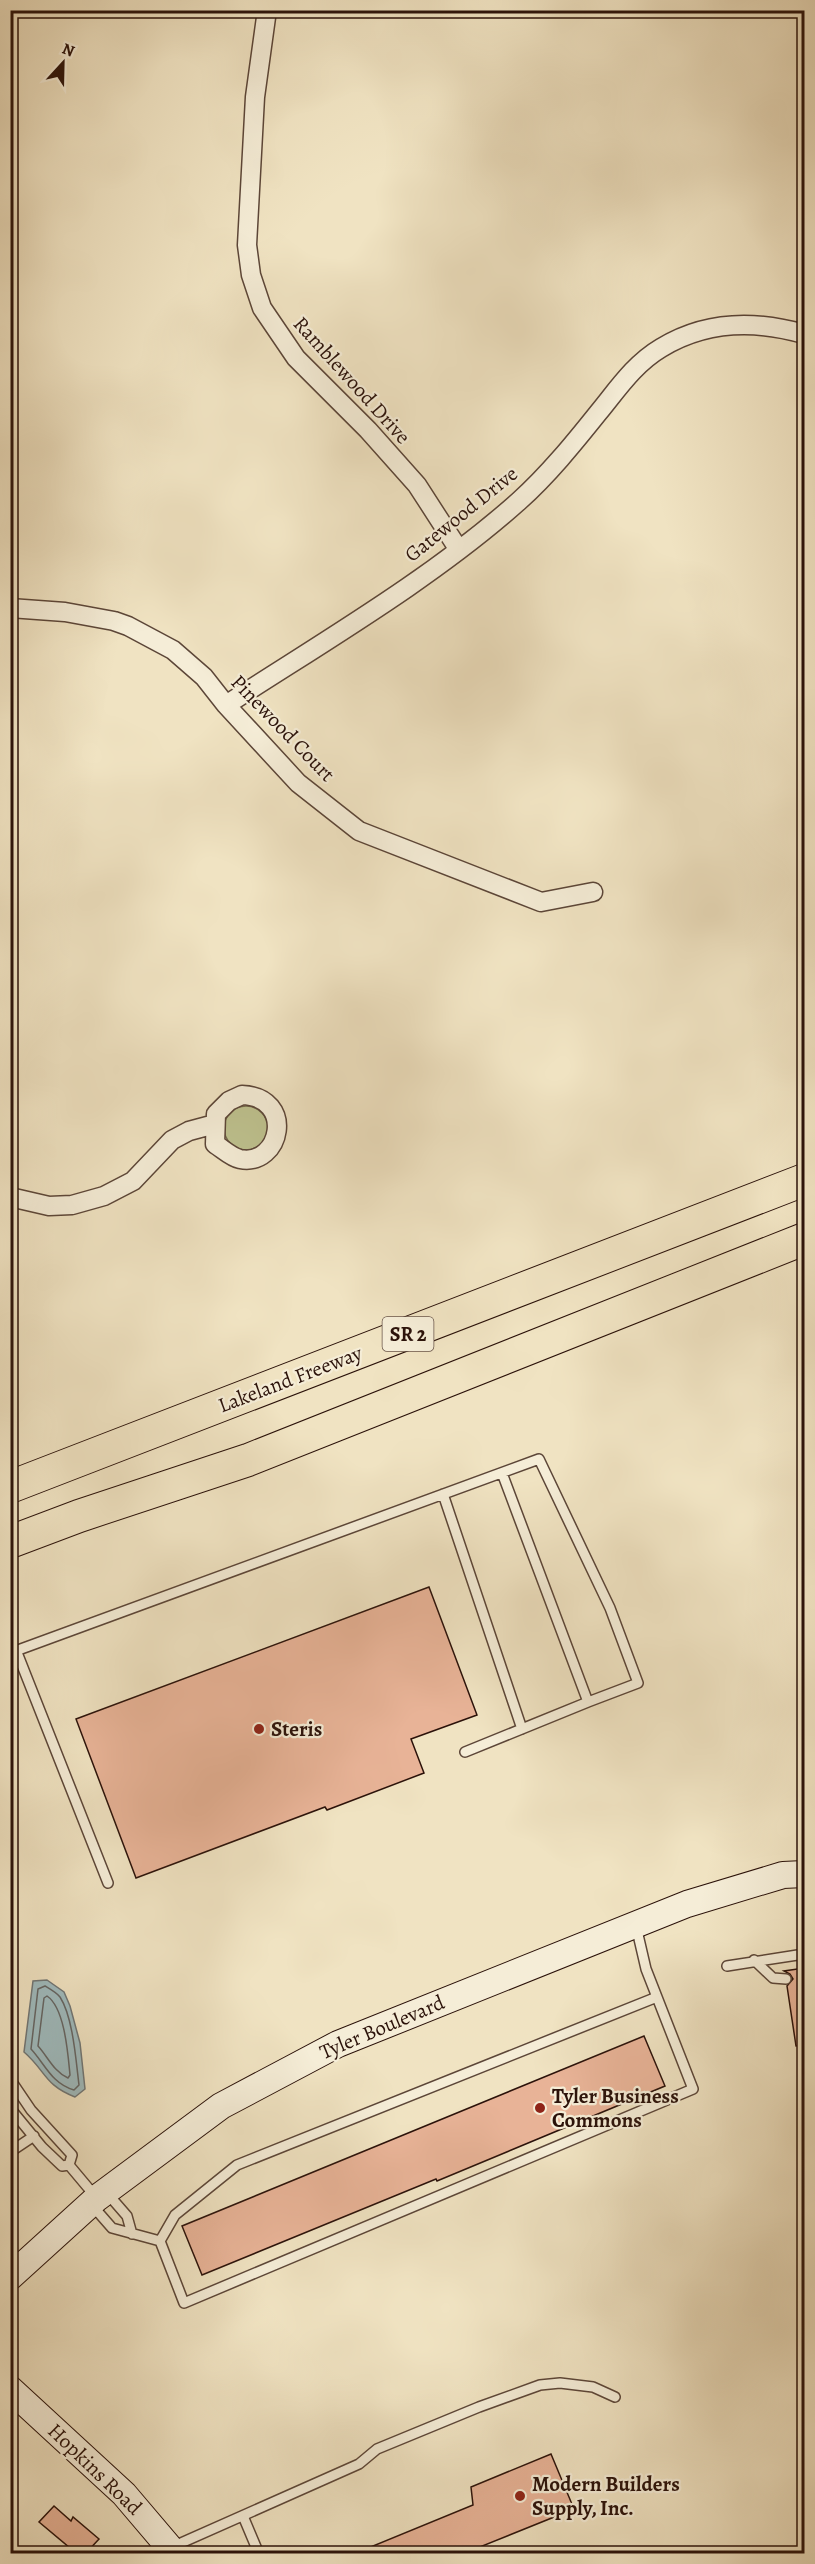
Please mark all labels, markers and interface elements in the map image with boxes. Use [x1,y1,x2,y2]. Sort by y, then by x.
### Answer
north arrow [33,33,93,93]
text: N [59,38,78,63]
street label: Ramblewood Drive [287,310,417,450]
street label: Gatewood Drive [399,460,523,568]
street label: Pinewood Court [225,668,341,788]
road number: SR 2 [382,1317,434,1351]
street label: Lakeland Freeway [214,1338,367,1419]
place label: Steris [271,1715,322,1743]
marker: Steris [252,1722,266,1736]
street label: Tyler Boulevard [315,1988,449,2066]
place label: Tyler Business Commons [552,2082,679,2134]
marker: Tyler Business Commons [533,2101,547,2115]
street label: Hopkins Road [42,2417,149,2522]
place label: Modern Builders Supply, Inc. [532,2470,680,2522]
marker: Modern Builders Supply, Inc. [513,2489,527,2503]

